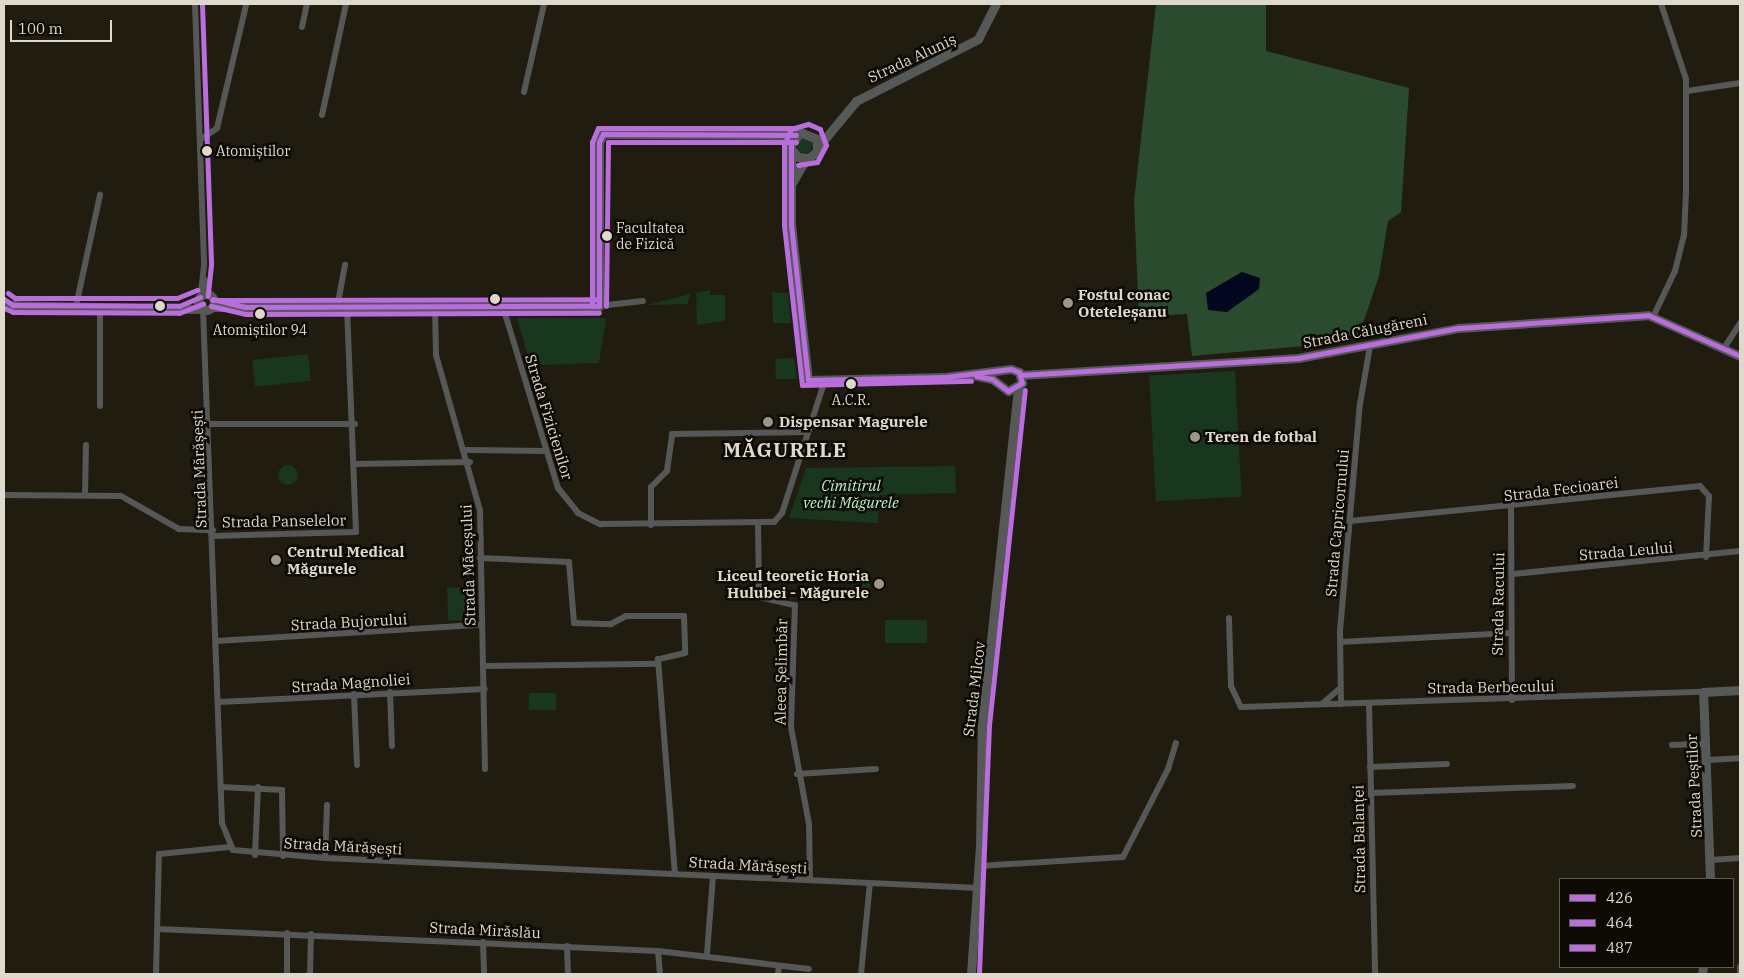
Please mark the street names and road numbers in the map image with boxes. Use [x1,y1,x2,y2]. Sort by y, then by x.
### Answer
street label: Strada Aluniș [865,30,959,86]
street label: Strada Călugăreni [1301,310,1429,352]
street label: Strada Fizicienilor [521,352,577,482]
street label: Strada Mărășești [188,410,210,528]
street label: Strada Capricornului [1322,448,1352,598]
street label: Strada Fecioarei [1503,473,1619,505]
street label: Strada Măceșului [457,504,479,626]
street label: Strada Panselelor [222,511,346,531]
street label: Strada Leului [1578,538,1674,564]
street label: Strada Racului [1488,552,1508,656]
street label: Strada Bujorului [290,610,408,634]
street label: Aleea Șelimbăr [771,618,791,726]
street label: Strada Milcov [959,640,989,738]
street label: Strada Magnoliei [291,670,411,696]
street label: Strada Berbecului [1427,677,1555,697]
street label: Strada Peștilor [1682,734,1706,838]
street label: Strada Balanței [1349,785,1369,893]
street label: Strada Mărășești [283,834,403,858]
street label: Strada Mărășești [688,853,808,877]
street label: Strada Mirăslău [429,918,541,942]

